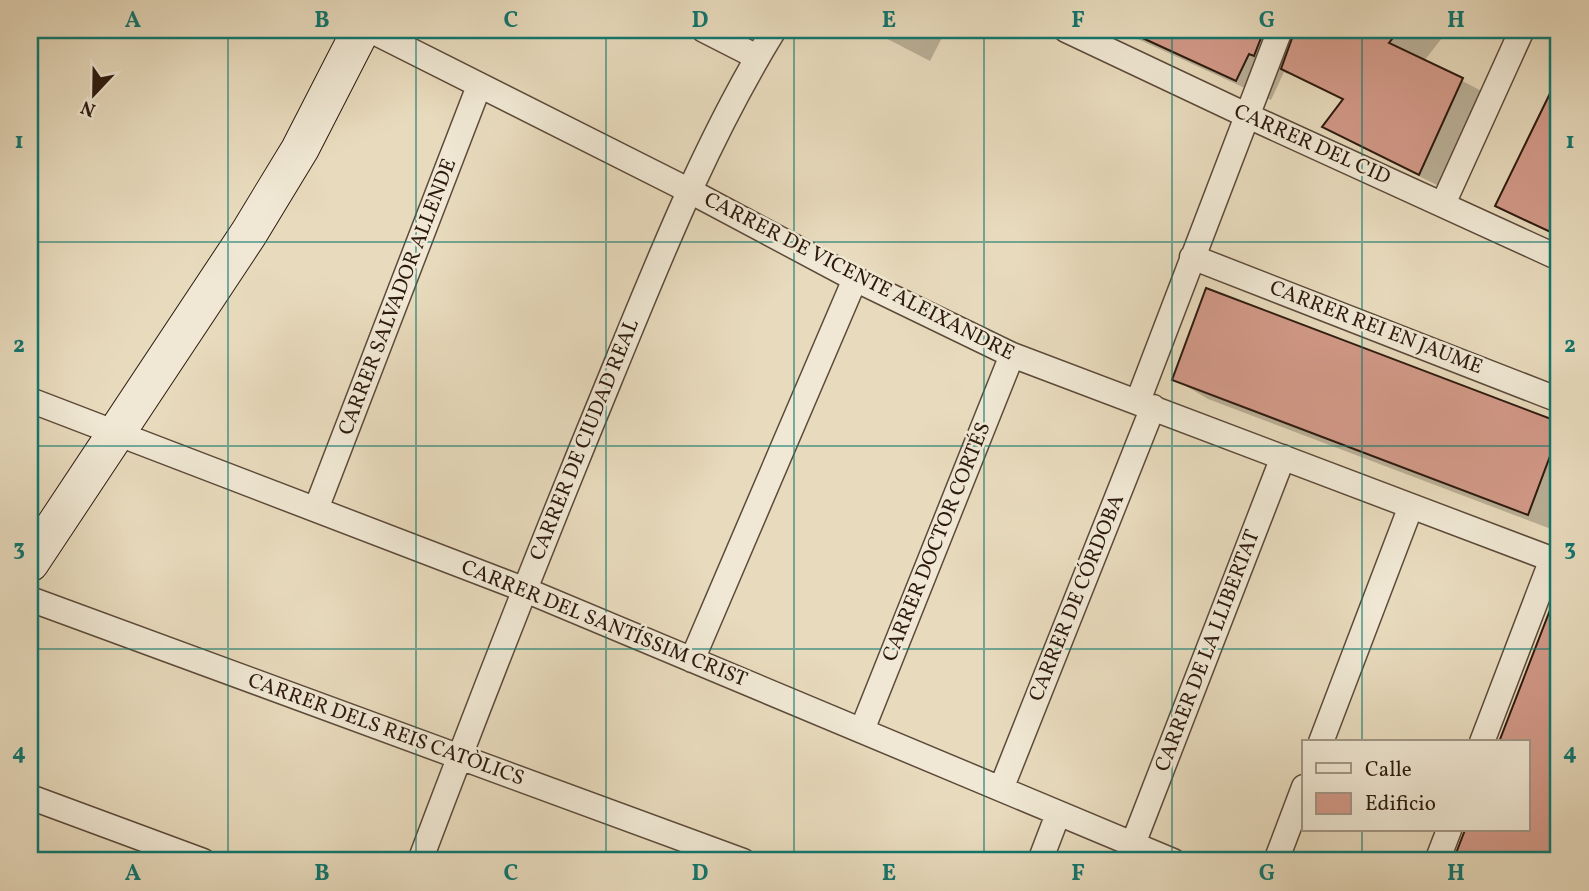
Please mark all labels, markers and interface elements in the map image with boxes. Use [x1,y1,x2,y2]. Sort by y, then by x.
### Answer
text: A [125,5,141,37]
text: B [314,5,330,37]
text: C [504,5,518,37]
text: D [692,5,709,37]
text: E [882,5,896,37]
text: F [1071,5,1085,37]
text: G [1259,5,1275,37]
text: H [1447,5,1465,37]
north arrow [60,60,130,130]
text: N [77,93,100,123]
street label: CARRER DEL CID [1229,98,1395,192]
text: 1 [14,126,24,158]
text: 1 [1565,126,1575,158]
street label: CARRER SALVADOR ALLENDE [332,154,464,440]
street label: CARRER DE VICENTE ALEIXANDRE [699,186,1019,368]
street label: CARRER REI EN JAUME [1265,274,1487,382]
street label: CARRER DE CIUDAD REAL [523,315,647,565]
text: 2 [13,330,25,362]
text: 2 [1564,330,1576,362]
street label: CARRER DOCTOR CORTÉS [876,418,998,666]
street label: CARRER DE CÓRDOBA [1022,490,1132,706]
street label: CARRER DE LA LLIBERTAT [1148,526,1268,776]
text: 3 [13,533,25,565]
text: 3 [1564,533,1576,565]
street label: CARRER DEL SANTÍSSIM CRIST [457,553,751,695]
street label: CARRER DELS REIS CATÒLICS [244,666,528,794]
text: 4 [12,737,26,769]
text: 4 [1563,737,1577,769]
legend [1302,740,1530,832]
text: Calle [1365,756,1412,785]
text: Edificio [1365,790,1436,819]
text: A [125,858,141,890]
text: B [314,858,330,890]
text: C [504,858,518,890]
text: D [692,858,709,890]
text: E [882,858,896,890]
text: F [1071,858,1085,890]
text: G [1259,858,1275,890]
text: H [1447,858,1465,890]

